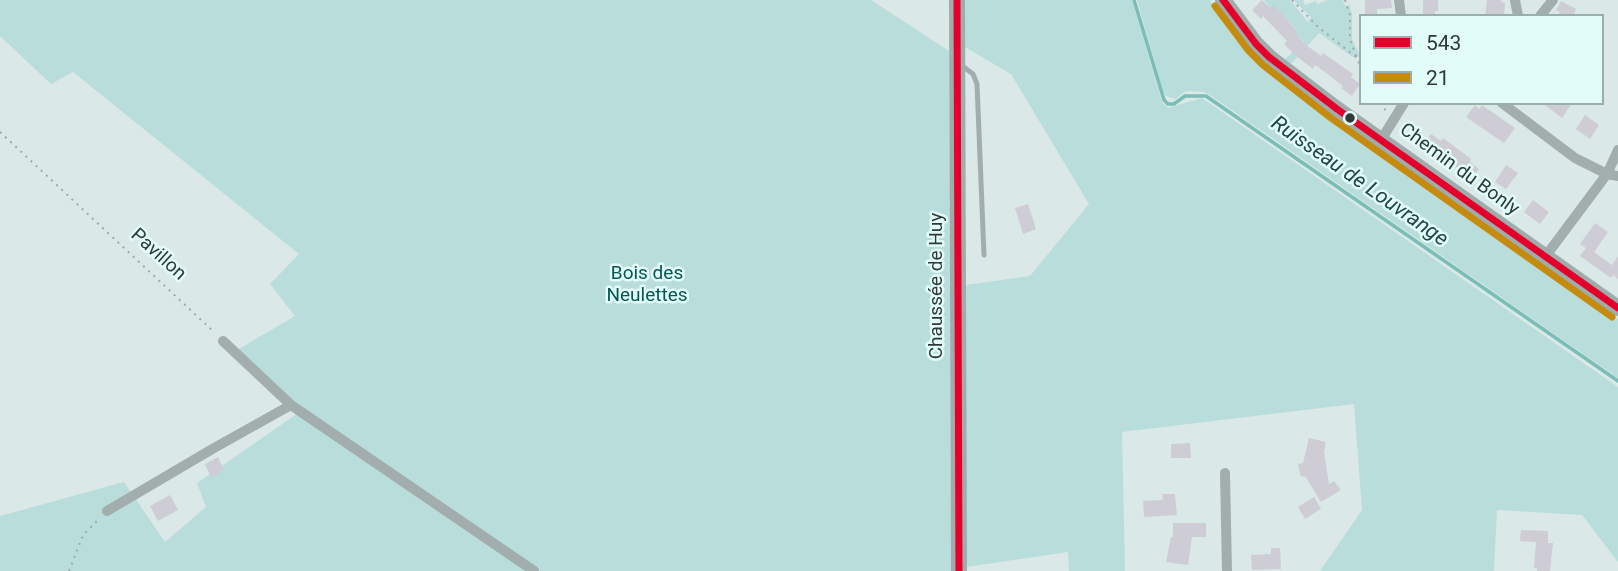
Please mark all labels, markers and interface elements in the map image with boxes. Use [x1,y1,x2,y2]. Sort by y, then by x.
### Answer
legend [1359,14,1604,105]
text: 543 [1426,31,1461,55]
text: 21 [1426,66,1450,90]
water label: Ruisseau de Louvrange [1266,111,1452,253]
unlabelled marker [1343,111,1357,125]
street label: Chemin du Bonly [1395,119,1523,221]
street label: Chaussée de Huy [926,213,948,359]
street label: Pavillon [126,224,190,286]
park label: Bois des Neulettes [606,263,688,307]

